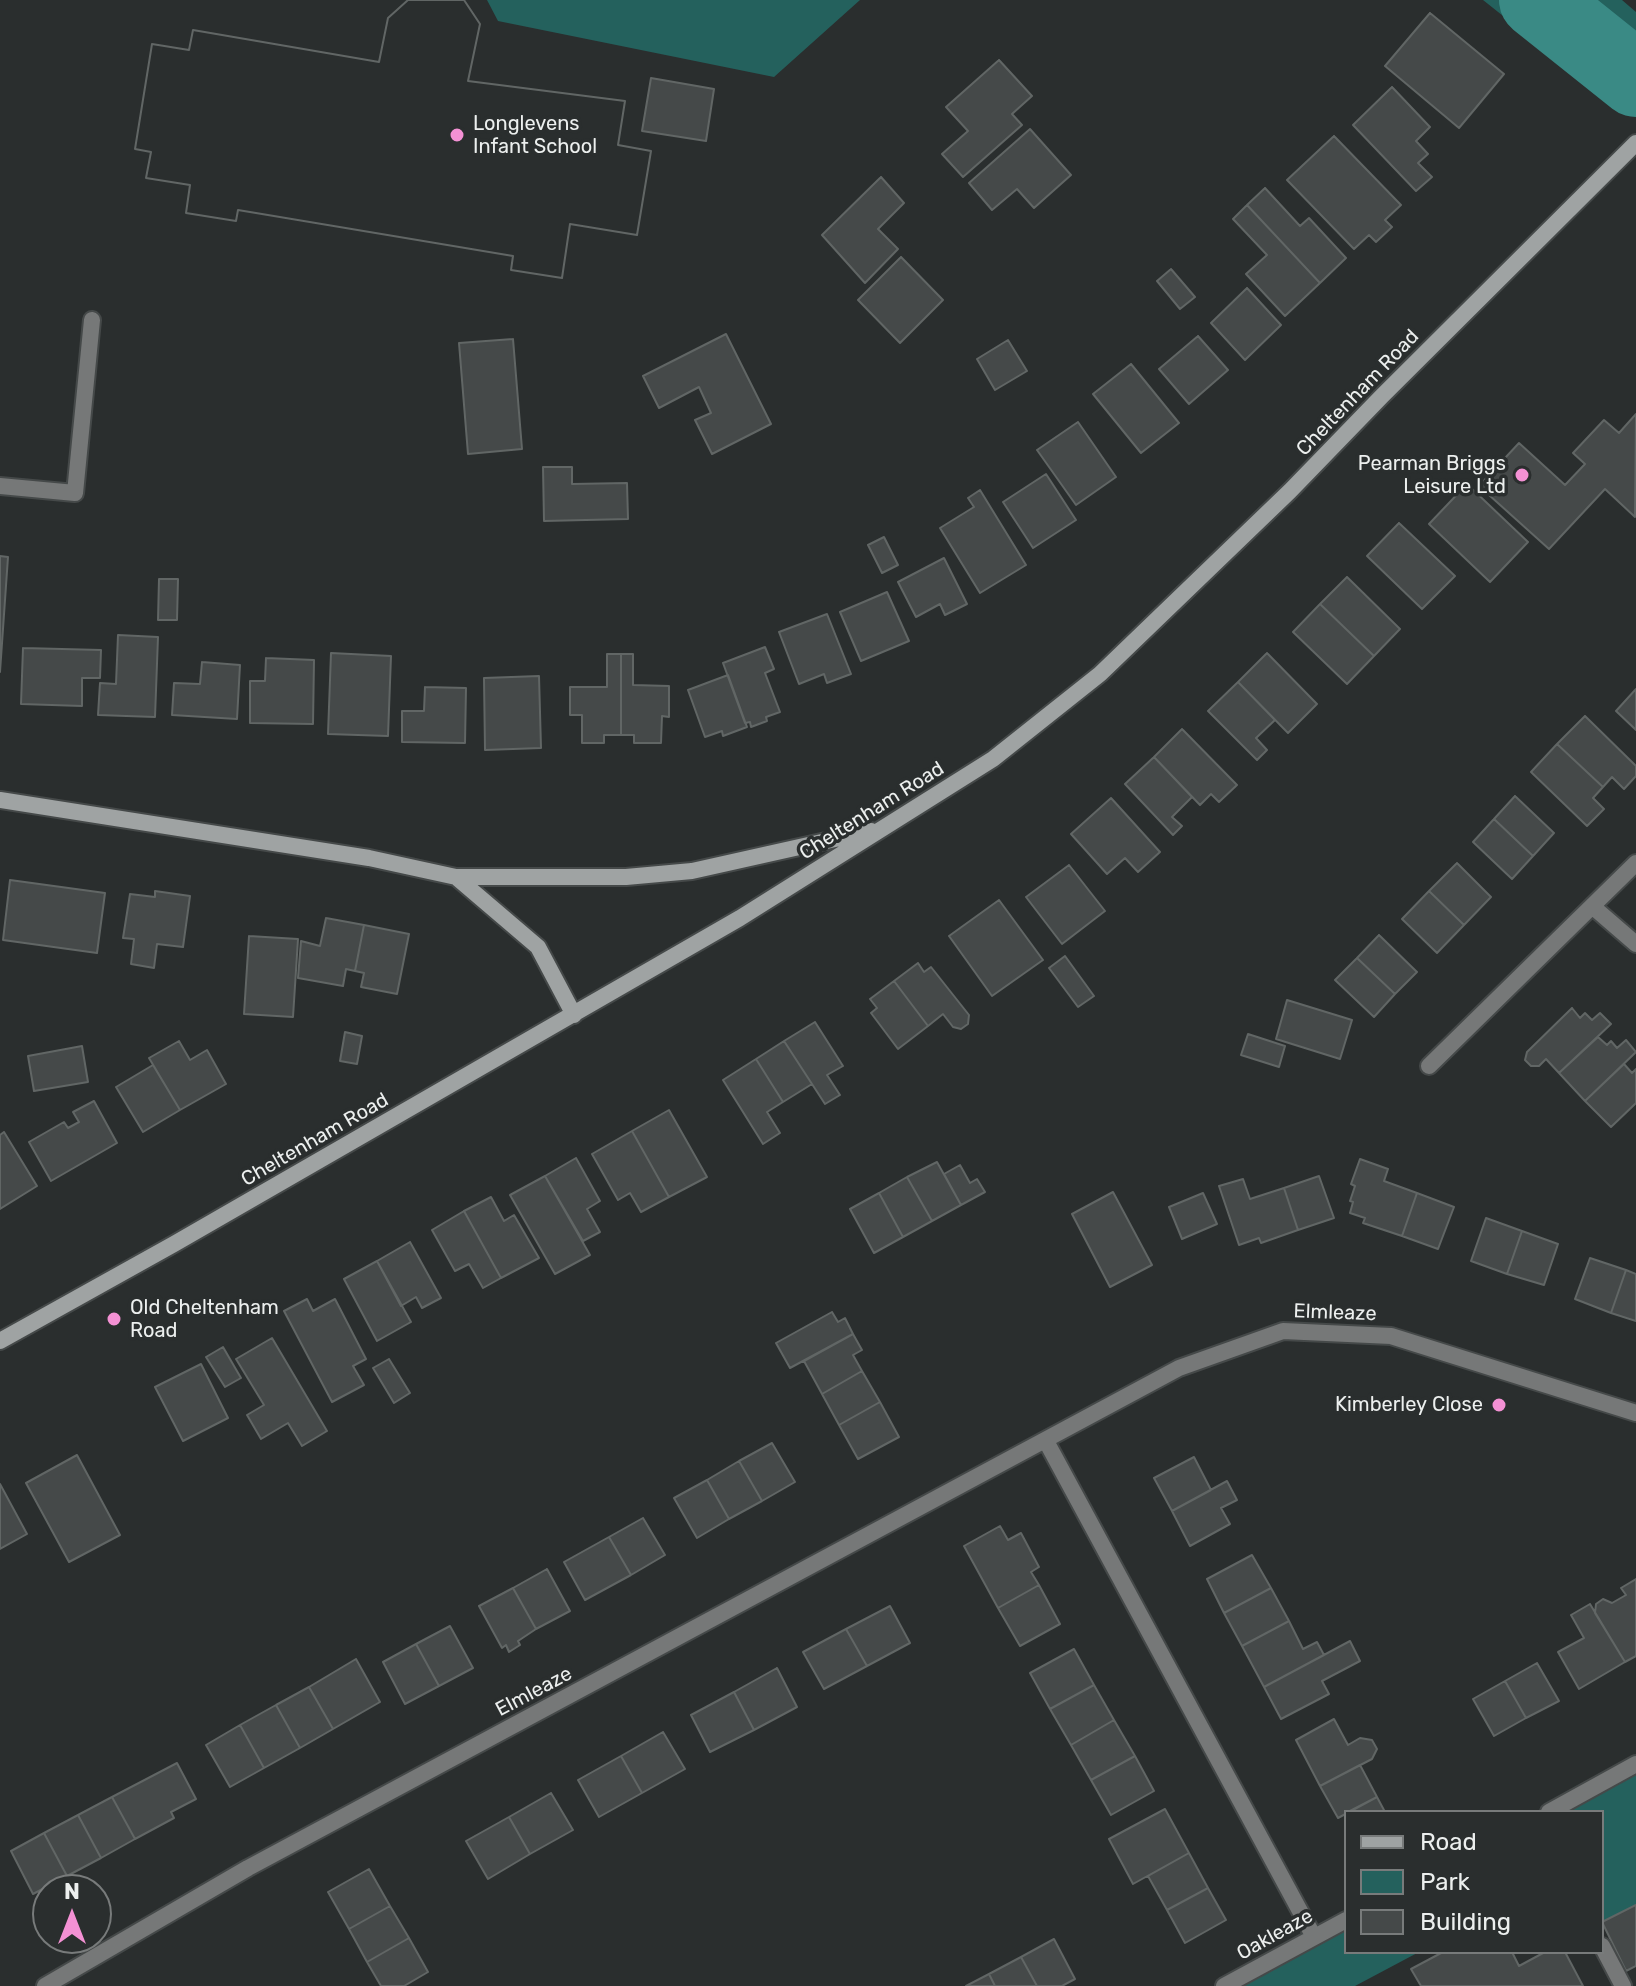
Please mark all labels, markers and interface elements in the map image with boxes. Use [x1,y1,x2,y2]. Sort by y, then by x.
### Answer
place label: Longlevens Infant School [473,112,597,159]
marker: Longlevens Infant School [448,126,466,144]
street label: Cheltenham Road [1292,325,1424,461]
place label: Pearman Briggs Leisure Ltd [1358,452,1506,499]
marker: Pearman Briggs Leisure Ltd [1513,466,1531,484]
street label: Cheltenham Road [795,757,949,865]
street label: Cheltenham Road [237,1088,393,1192]
place label: Old Cheltenham Road [130,1296,279,1343]
street label: Elmleaze [1293,1300,1377,1326]
marker: Old Cheltenham Road [105,1310,123,1328]
place label: Kimberley Close [1335,1393,1483,1417]
marker: Kimberley Close [1490,1396,1508,1414]
street label: Elmleaze [492,1662,576,1722]
legend [1344,1810,1604,1954]
text: Road [1420,1828,1477,1856]
text: Park [1420,1868,1470,1896]
north arrow [32,1874,112,1954]
text: N [64,1878,80,1905]
street label: Oakleaze [1233,1904,1317,1966]
text: Building [1420,1908,1511,1936]

